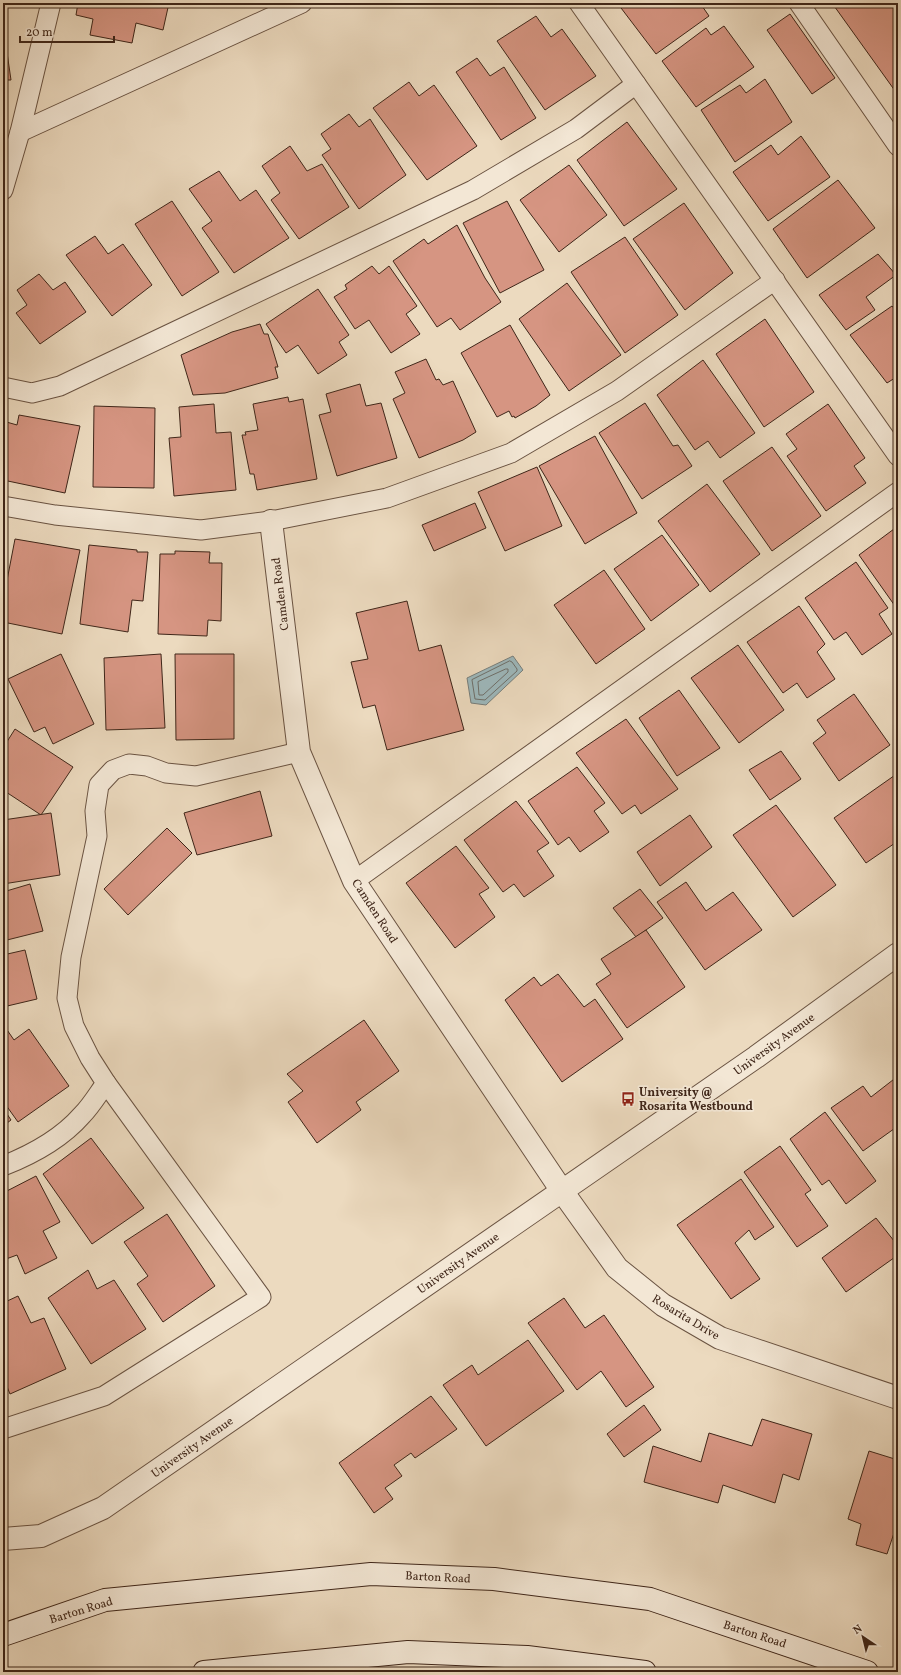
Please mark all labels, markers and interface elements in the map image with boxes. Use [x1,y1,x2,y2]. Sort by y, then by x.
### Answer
scale bar [20,18,114,44]
text: 20 m [26,25,53,41]
street label: Camden Road [269,556,293,631]
street label: Camden Road [347,876,401,947]
street label: University Avenue [731,1010,819,1080]
place label: University @ Rosarita Westbound [639,1085,753,1115]
bus stop icon: University @ Rosarita Westbound [620,1091,636,1107]
street label: University Avenue [414,1229,503,1298]
street label: Rosarita Drive [649,1291,722,1344]
street label: University Avenue [148,1413,237,1482]
street label: Barton Road [405,1568,471,1588]
street label: Barton Road [48,1594,115,1628]
street label: Barton Road [721,1617,789,1653]
north arrow [843,1617,883,1657]
text: N [851,1622,866,1638]

